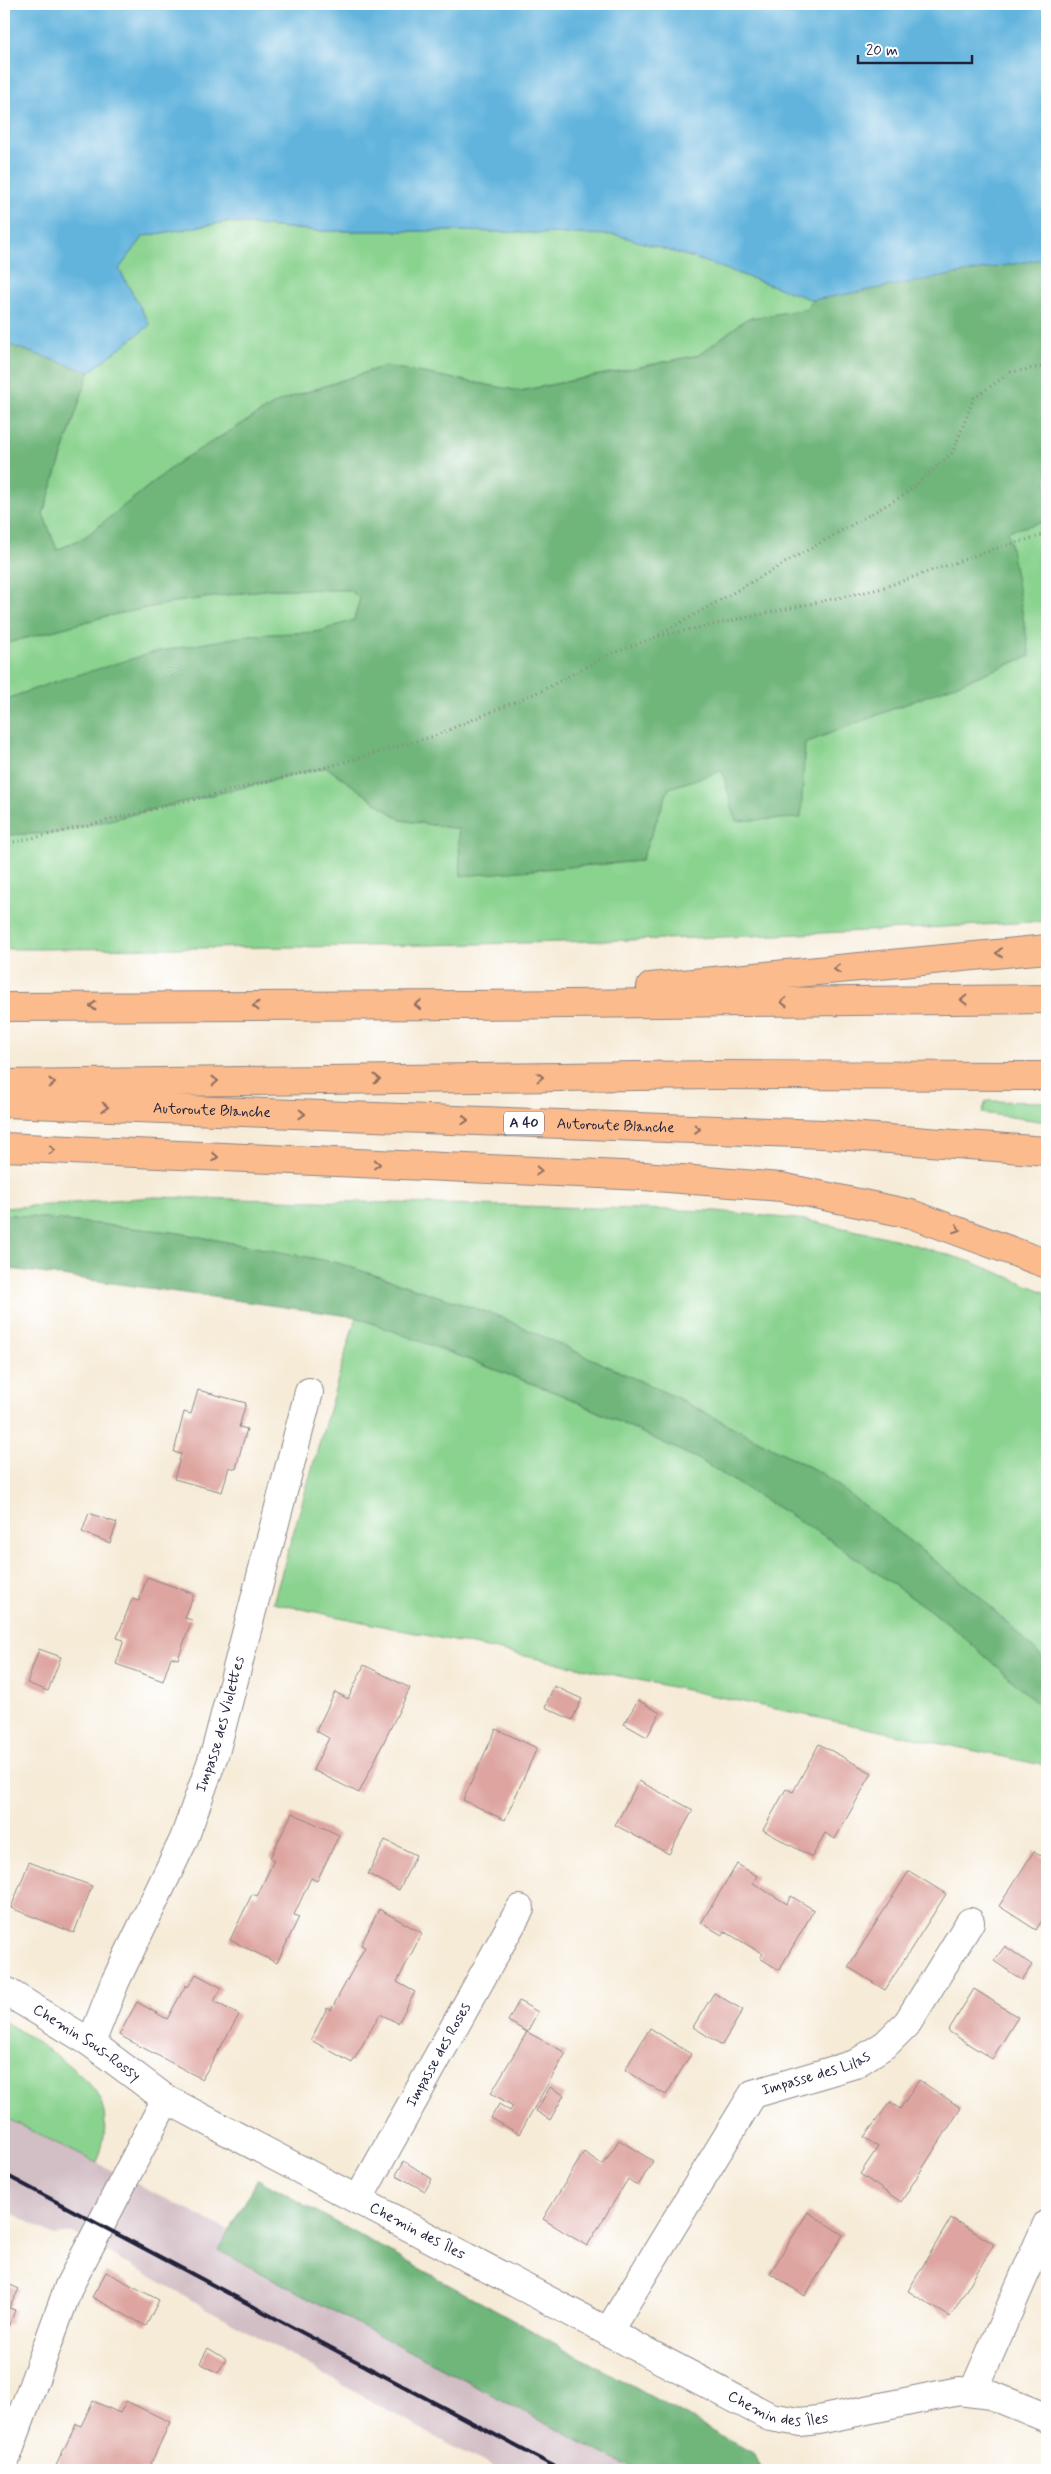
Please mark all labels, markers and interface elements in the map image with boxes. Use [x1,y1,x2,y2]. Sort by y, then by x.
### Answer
scale bar [858,32,972,64]
text: 20 m [866,41,898,61]
one-way arrow [994,947,1002,958]
one-way arrow [833,963,841,974]
one-way arrow [959,994,967,1005]
one-way arrow [779,996,787,1007]
one-way arrow [414,1000,422,1010]
one-way arrow [89,1001,97,1011]
one-way arrow [252,1001,260,1011]
one-way arrow [536,1072,544,1082]
one-way arrow [374,1074,382,1084]
one-way arrow [212,1076,219,1086]
one-way arrow [49,1078,57,1088]
street label: Autoroute Blanche [153,1099,271,1123]
one-way arrow [101,1101,109,1112]
one-way arrow [299,1109,307,1120]
road number: A 40 [504,1112,544,1134]
street label: Autoroute Blanche [556,1114,675,1138]
one-way arrow [461,1115,469,1126]
one-way arrow [694,1124,701,1134]
one-way arrow [49,1144,57,1155]
one-way arrow [211,1152,219,1163]
one-way arrow [373,1159,381,1170]
one-way arrow [536,1166,544,1177]
one-way arrow [952,1223,961,1233]
street label: Impasse des Violettes [191,1654,250,1795]
street label: Impasse des Roses [402,1999,476,2111]
street label: Chemin Sous-Rossy [29,2000,144,2086]
street label: Impasse des Lilas [760,2047,874,2101]
street label: Chemin des Îles [366,2198,469,2265]
street label: Chemin des Îles [724,2386,831,2432]

